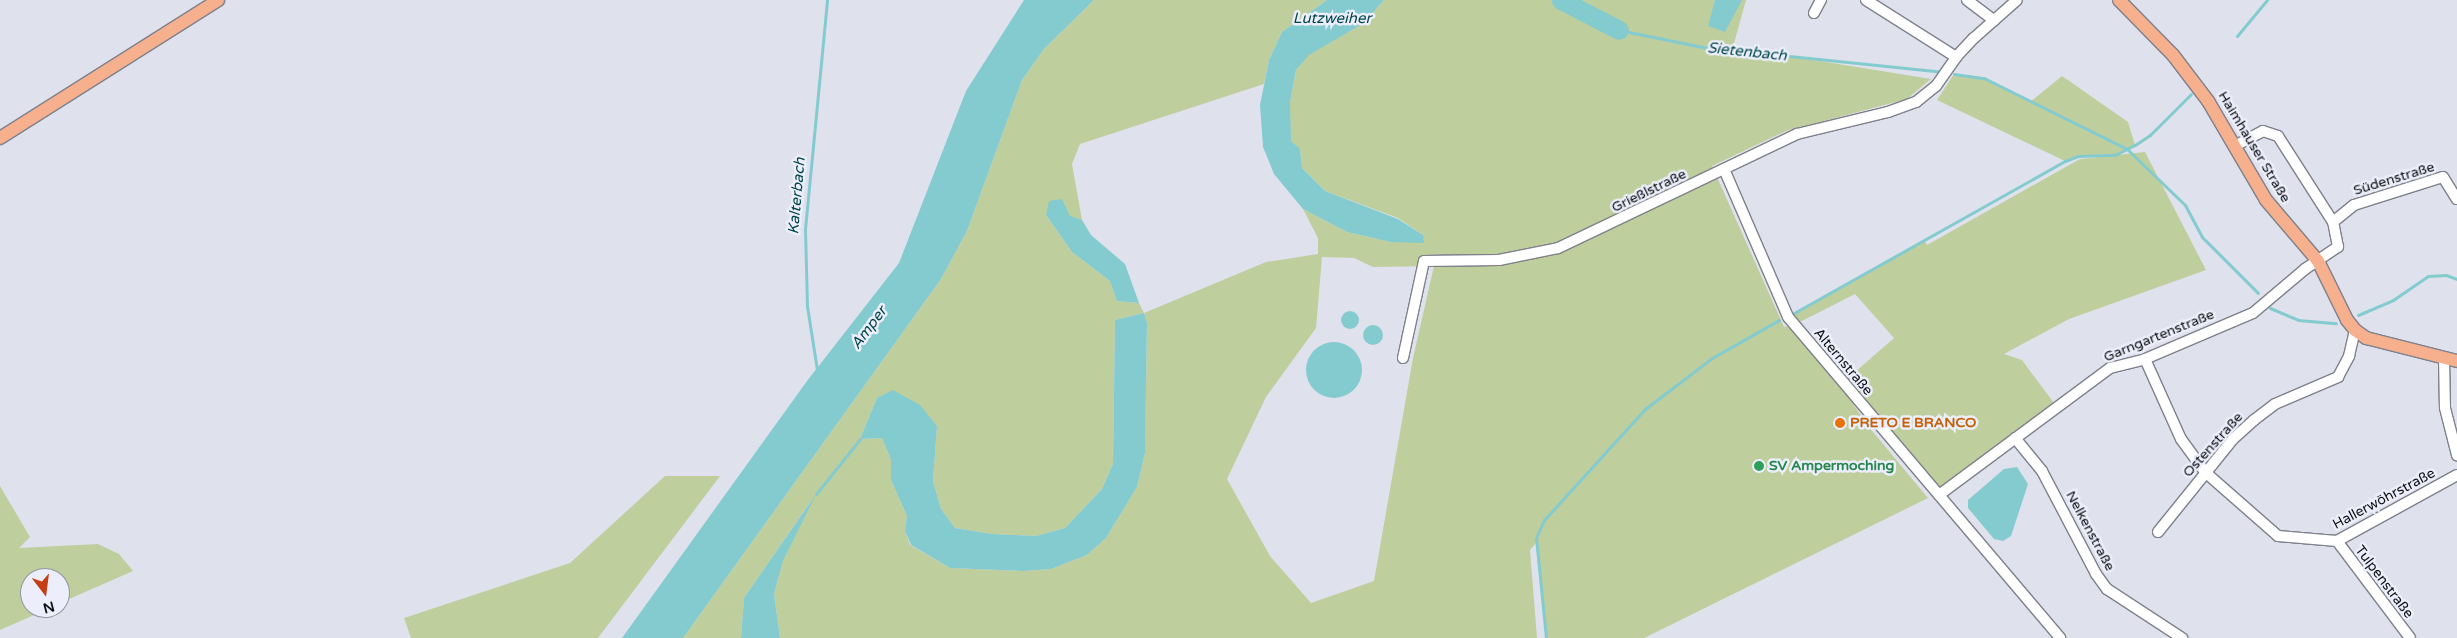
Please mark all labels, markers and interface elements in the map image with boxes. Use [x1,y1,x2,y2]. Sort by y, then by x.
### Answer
water label: Lutzweiher [1293,10,1371,28]
water label: Sietenbach [1706,39,1788,65]
street label: Haimhauser Straße [2214,88,2294,206]
water label: Kalterbach [785,157,809,235]
street label: Südenstraße [2351,159,2437,199]
street label: Grießlstraße [1609,166,1689,216]
water label: Amper [847,303,891,353]
street label: Garngartenstraße [2101,306,2217,366]
street label: Alternstraße [1810,325,1876,399]
street label: Ostenstraße [2180,409,2246,481]
place label: PRETO E BRANCO [1850,415,1976,431]
marker: PRETO E BRANCO [1834,417,1846,429]
place label: SV Ampermoching [1769,458,1894,474]
marker: SV Ampermoching [1753,460,1765,472]
street label: Hallerwöhrstraße [2330,465,2438,533]
street label: Nelkenstraße [2062,488,2118,574]
street label: Tulpenstraße [2351,542,2417,622]
north arrow [20,568,70,618]
text: N [41,597,56,617]

